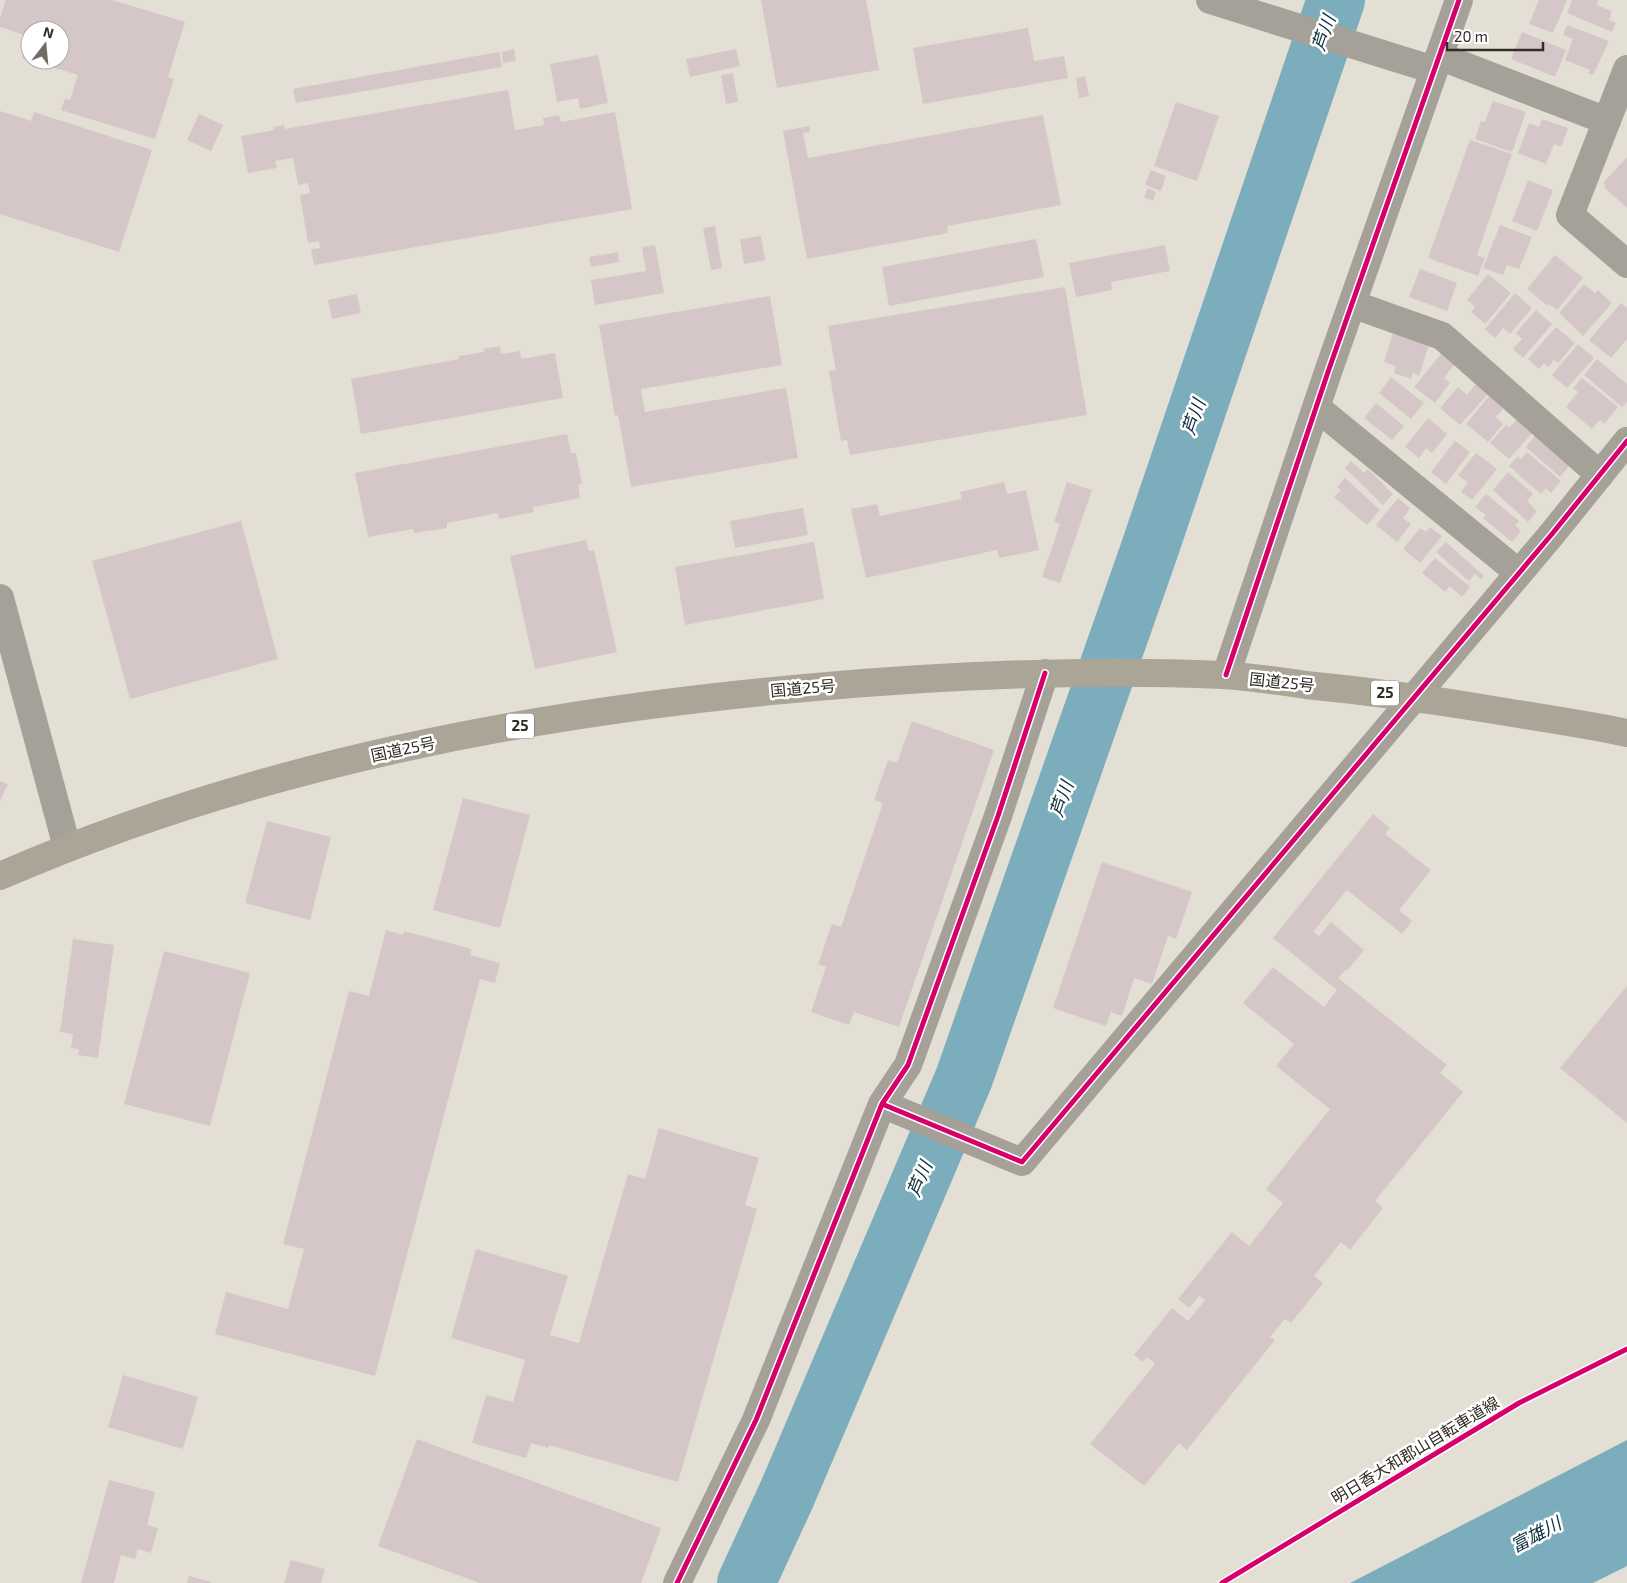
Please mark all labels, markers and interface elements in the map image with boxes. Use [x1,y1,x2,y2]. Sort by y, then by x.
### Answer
water label: 芦川 [1307,10,1340,53]
north arrow [20,20,70,70]
scale bar [1447,20,1543,52]
text: N [42,22,56,42]
text: 20 m [1454,27,1488,45]
water label: 芦川 [1177,394,1210,437]
street label: 国道25号 [1248,669,1316,694]
street label: 国道25号 [769,675,836,700]
road number: 25 [1371,680,1399,706]
road number: 25 [506,714,534,738]
street label: 国道25号 [369,732,437,765]
water label: 芦川 [1045,776,1078,819]
water label: 芦川 [902,1156,937,1199]
street label: 明日香大和郡山自転車道線 [1328,1392,1502,1507]
water label: 富雄川 [1507,1511,1566,1557]

